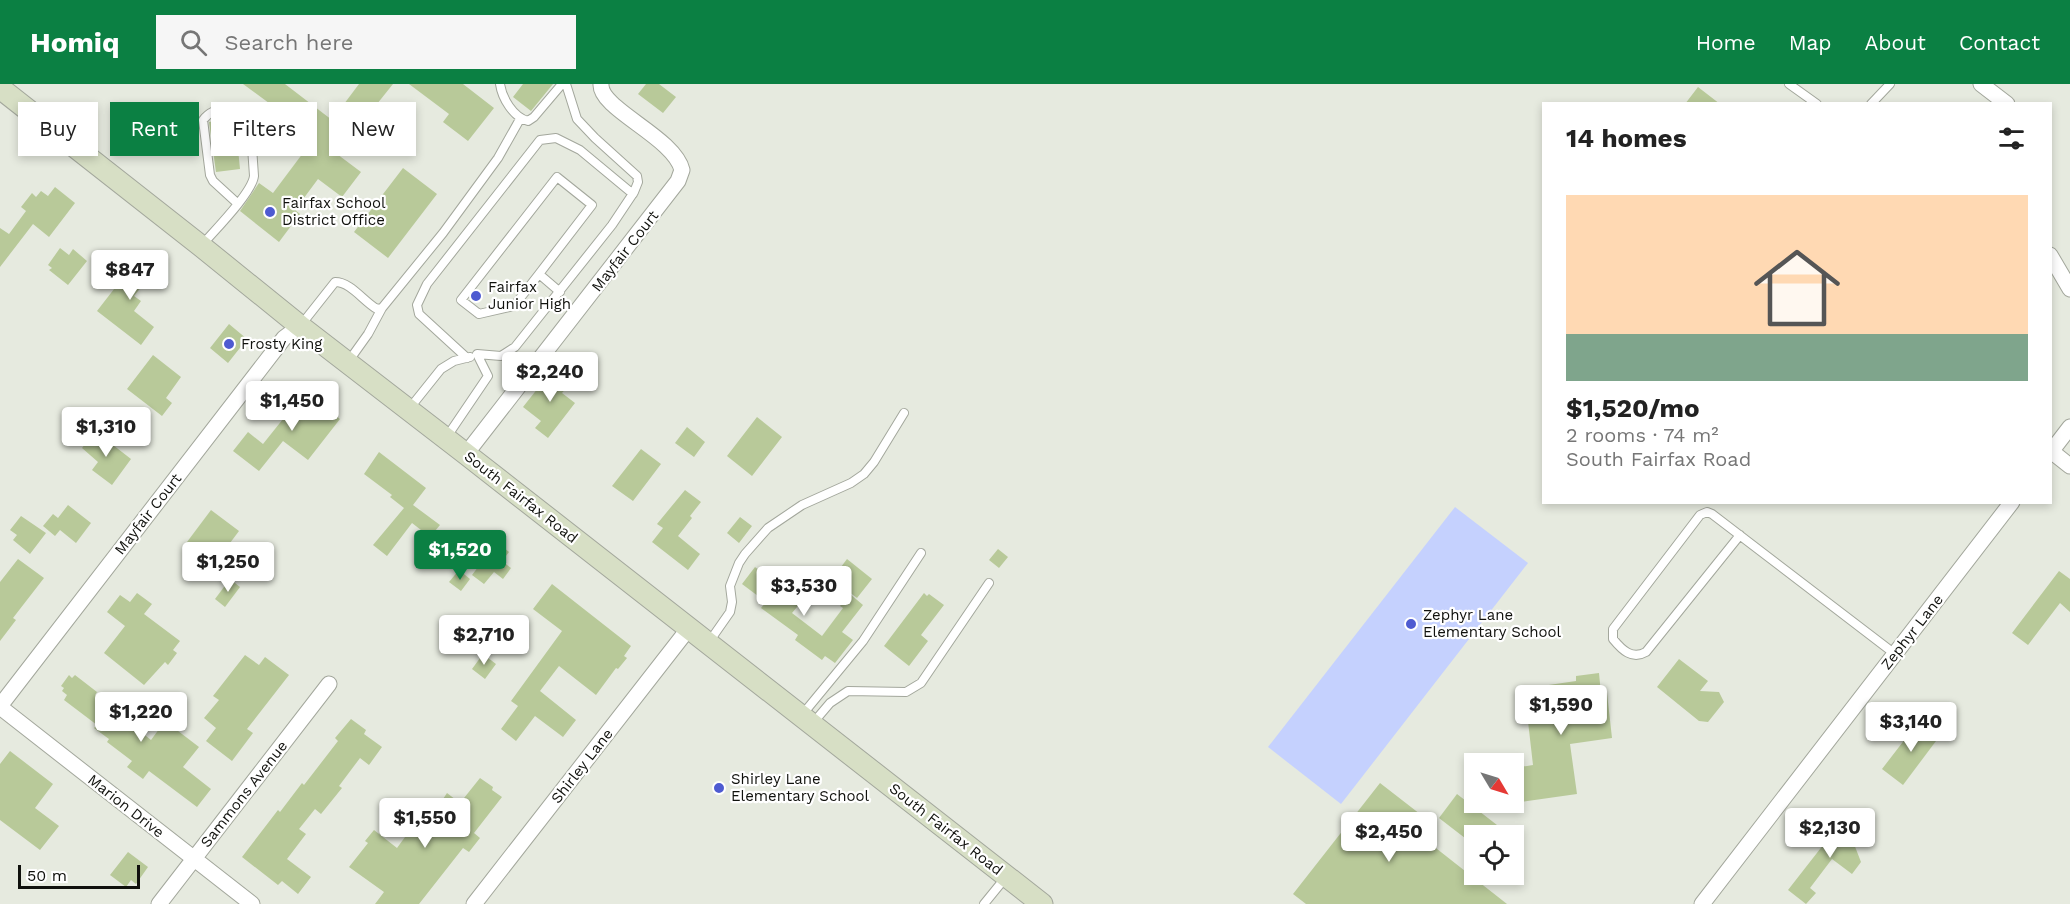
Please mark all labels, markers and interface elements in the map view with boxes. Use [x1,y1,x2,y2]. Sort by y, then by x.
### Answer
search box [156,15,576,69]
text: Homiq [30,26,120,59]
icon: search [177,26,210,59]
text: Search here [225,30,353,55]
text: Home [1696,30,1756,55]
text: Map [1789,30,1832,55]
text: About [1865,30,1926,55]
text: Contact [1959,30,2040,55]
chip: Buy [18,102,98,156]
chip: Rent [110,102,199,156]
chip: Filters [211,102,317,156]
chip: New [329,102,416,156]
icon: filters [1995,122,2028,155]
text: 14 homes [1566,123,1687,153]
place label: Fairfax School District Office [282,194,386,229]
marker: Fairfax School District Office [263,205,277,219]
street label: Mayfair Court [588,206,663,295]
icon: home [1743,234,1851,342]
pin: $847 [94,250,166,301]
text: $847 [105,257,155,281]
place label: Fairfax Junior High [488,278,571,313]
marker: Fairfax Junior High [469,289,483,303]
place label: Frosty King [241,335,322,353]
marker: Frosty King [222,337,236,351]
pin: $2,240 [501,352,599,403]
text: $2,240 [516,359,584,383]
pin: $1,450 [243,381,341,432]
text: $1,450 [260,388,324,412]
text: $1,520/mo [1566,393,1700,423]
pin: $1,310 [57,407,155,458]
text: $1,310 [76,414,136,438]
text: 2 rooms · 74 m² [1566,423,1719,447]
street label: South Fairfax Road [461,447,581,547]
text: South Fairfax Road [1566,447,1751,471]
street label: Mayfair Court [111,469,186,558]
pin: $1,520 [411,530,509,581]
text: $1,520 [428,537,492,561]
pin: $1,250 [179,542,277,593]
text: $1,250 [196,549,260,573]
pin: $3,530 [755,566,853,617]
text: $3,530 [771,573,837,597]
street label: Zephyr Lane [1877,591,1947,673]
place label: Zephyr Lane Elementary School [1423,606,1562,641]
pin: $2,710 [435,615,533,666]
marker: Zephyr Lane Elementary School [1404,617,1418,631]
text: $2,710 [453,622,515,646]
pin: $1,590 [1512,685,1610,736]
pin: $1,220 [92,692,190,743]
text: $1,590 [1529,692,1593,716]
text: $1,220 [109,699,173,723]
pin: $3,140 [1862,702,1960,753]
text: $3,140 [1880,709,1942,733]
street label: Shirley Lane [547,725,617,807]
street label: Sammons Avenue [197,737,291,851]
north arrow [1464,753,1524,813]
map controls [1464,753,1524,885]
place label: Shirley Lane Elementary School [731,770,870,805]
street label: Marion Drive [84,771,168,841]
street label: South Fairfax Road [886,779,1006,879]
marker: Shirley Lane Elementary School [712,781,726,795]
pin: $1,550 [376,798,474,849]
text: $1,550 [393,805,457,829]
pin: $2,130 [1781,808,1879,859]
pin: $2,450 [1340,812,1438,863]
text: $2,130 [1799,815,1861,839]
text: $2,450 [1355,819,1423,843]
button: locate [1464,825,1524,885]
scale bar [18,862,140,890]
text: 50 m [27,866,67,885]

